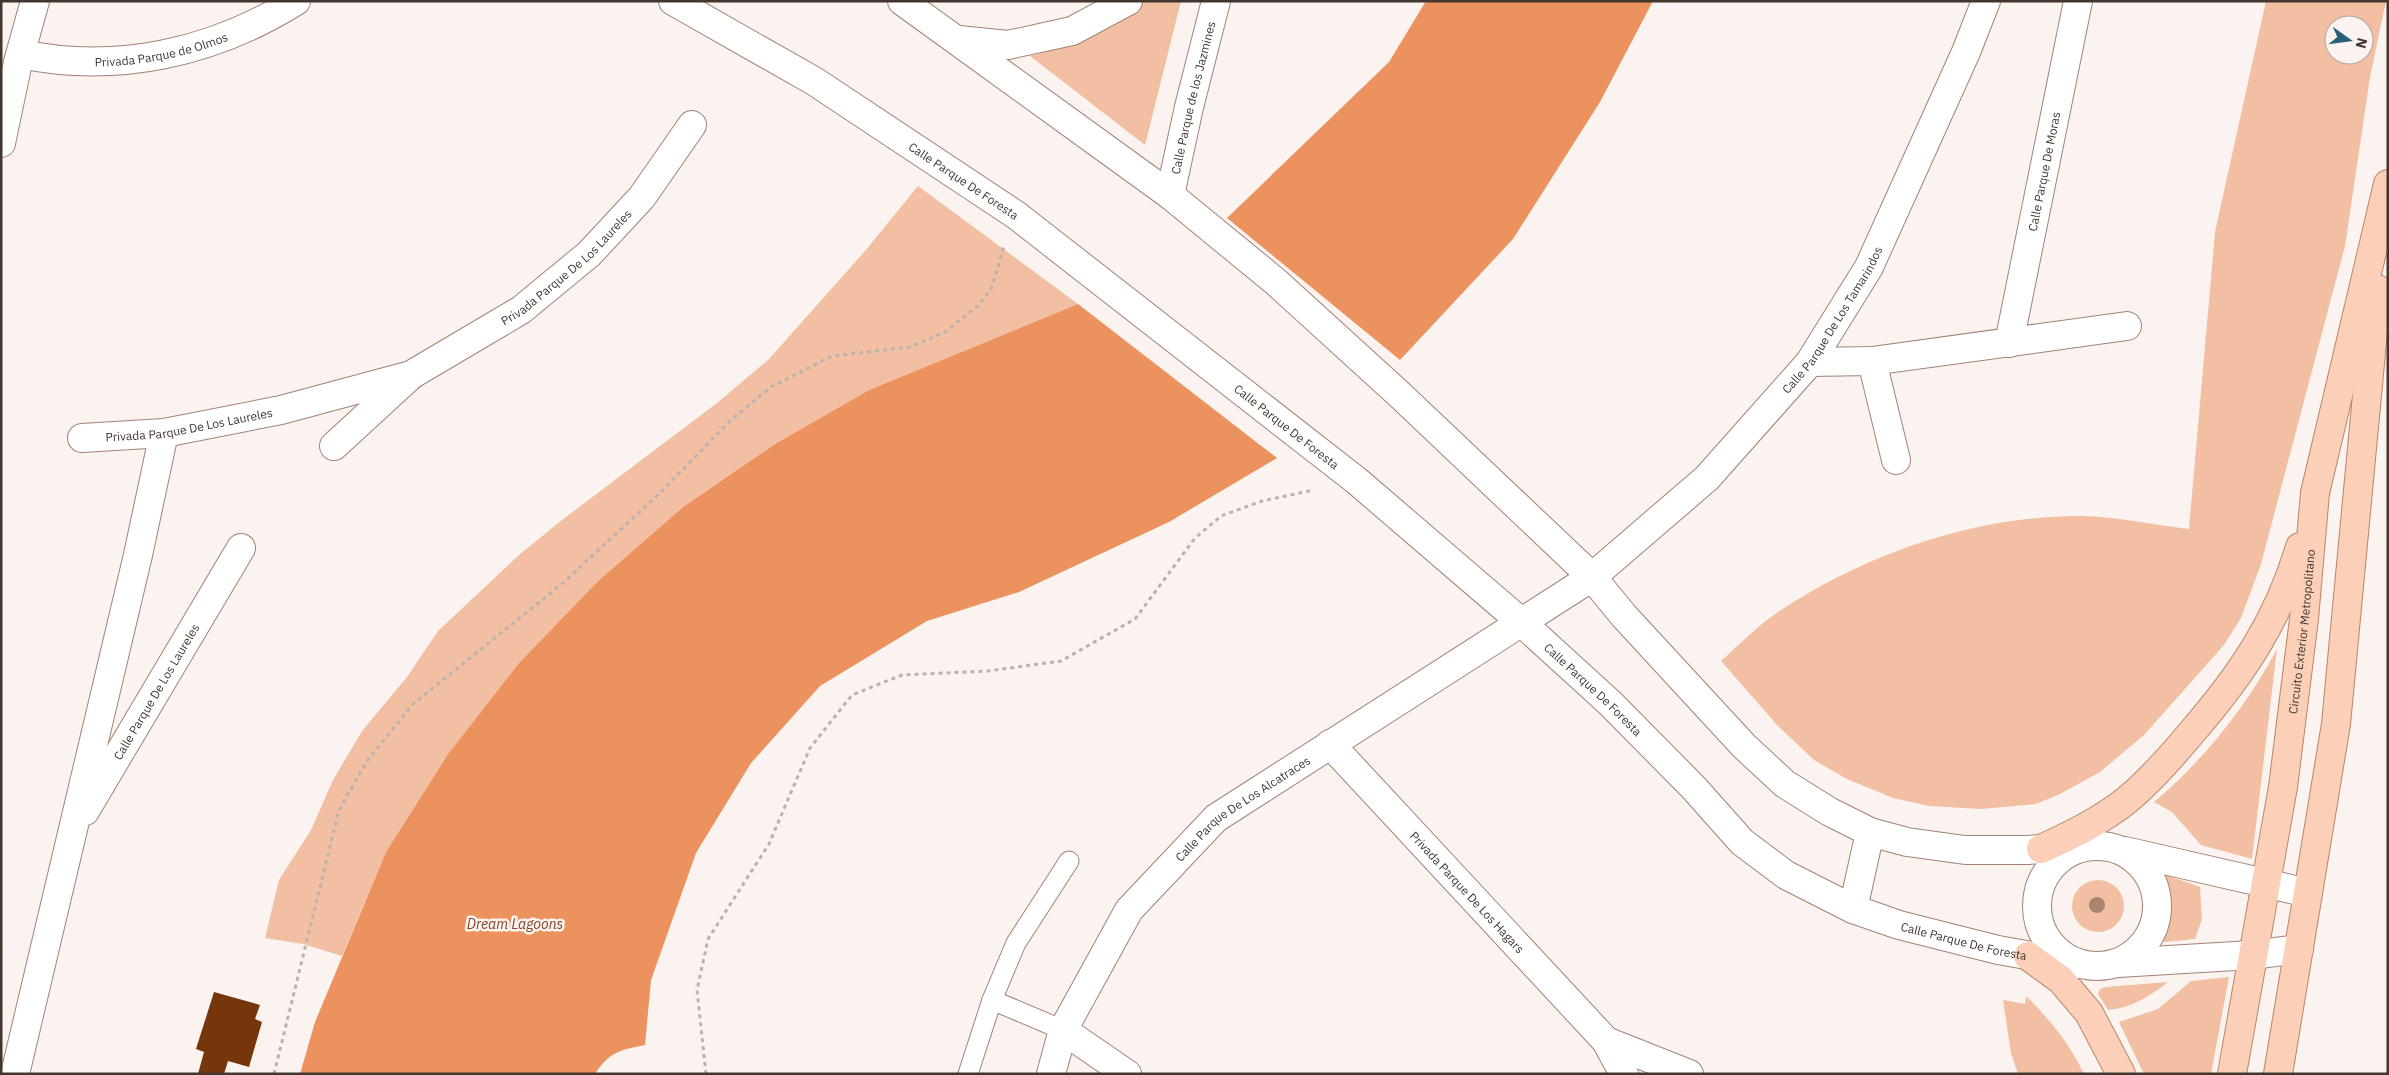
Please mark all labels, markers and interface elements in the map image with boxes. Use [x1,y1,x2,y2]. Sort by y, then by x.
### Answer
north arrow [2324,15,2374,65]
street label: Calle Parque de los Jazmines [1167,19,1218,176]
street label: Privada Parque de Olmos [95,29,230,69]
text: N [2352,36,2372,50]
street label: Calle Parque De Moras [2024,110,2063,233]
street label: Calle Parque De Foresta [906,139,1022,223]
street label: Privada Parque De Los Laureles [498,206,634,328]
street label: Calle Parque De Los Tamarindos [1778,244,1885,396]
street label: Calle Parque De Foresta [1231,381,1343,472]
street label: Privada Parque De Los Laureles [105,404,274,444]
street label: Circuito Exterior Metropolitano [2285,548,2318,715]
street label: Calle Parque De Los Laureles [110,621,202,762]
street label: Calle Parque De Foresta [1541,639,1646,739]
street label: Calle Parque De Los Alcatraces [1172,752,1313,864]
street label: Privada Parque De Los Hagars [1407,828,1528,956]
water label: Dream Lagoons [467,915,564,933]
street label: Calle Parque De Foresta [1899,918,2029,963]

